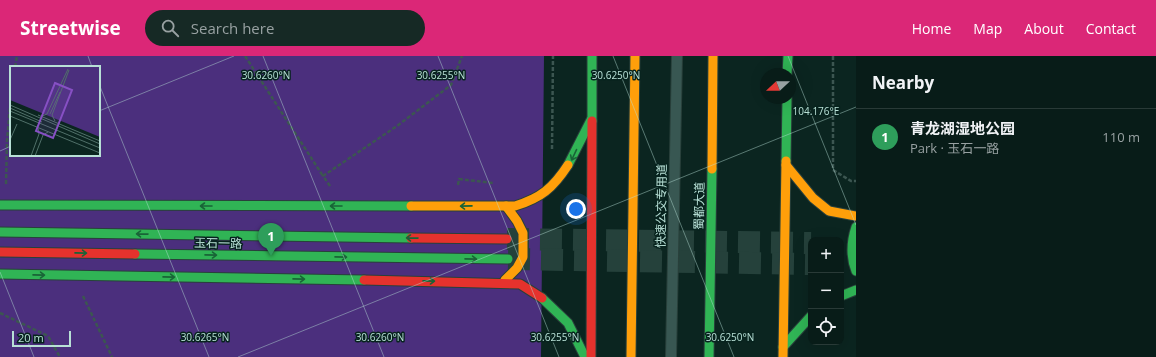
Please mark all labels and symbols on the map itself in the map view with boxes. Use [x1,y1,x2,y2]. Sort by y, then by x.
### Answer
inset map [10,66,100,156]
text: 30.6260°N [242,68,290,82]
text: 30.6255°N [417,68,465,82]
text: 30.6250°N [592,68,640,82]
north arrow [760,68,796,104]
text: 104.176°E [793,104,839,118]
one-way arrow [570,149,577,161]
street label: 快速公交专用道 [652,164,670,248]
street label: 蜀都大道 [690,182,708,230]
your location [566,199,586,219]
one-way arrow [200,202,213,210]
one-way arrow [330,202,343,210]
one-way arrow [460,203,473,210]
pin: 1 [258,223,284,256]
one-way arrow [136,230,149,238]
street label: 玉石一路 [194,234,242,252]
one-way arrow [406,234,419,242]
one-way arrow [74,249,87,257]
one-way arrow [204,251,217,259]
one-way arrow [334,253,347,261]
one-way arrow [464,255,477,263]
one-way arrow [32,271,45,279]
one-way arrow [162,273,175,281]
one-way arrow [292,275,305,283]
one-way arrow [422,277,435,285]
scale bar [12,329,71,348]
text: 30.6265°N [181,330,229,344]
text: 30.6260°N [356,330,404,344]
text: 30.6255°N [531,330,579,344]
text: 30.6250°N [706,330,754,344]

